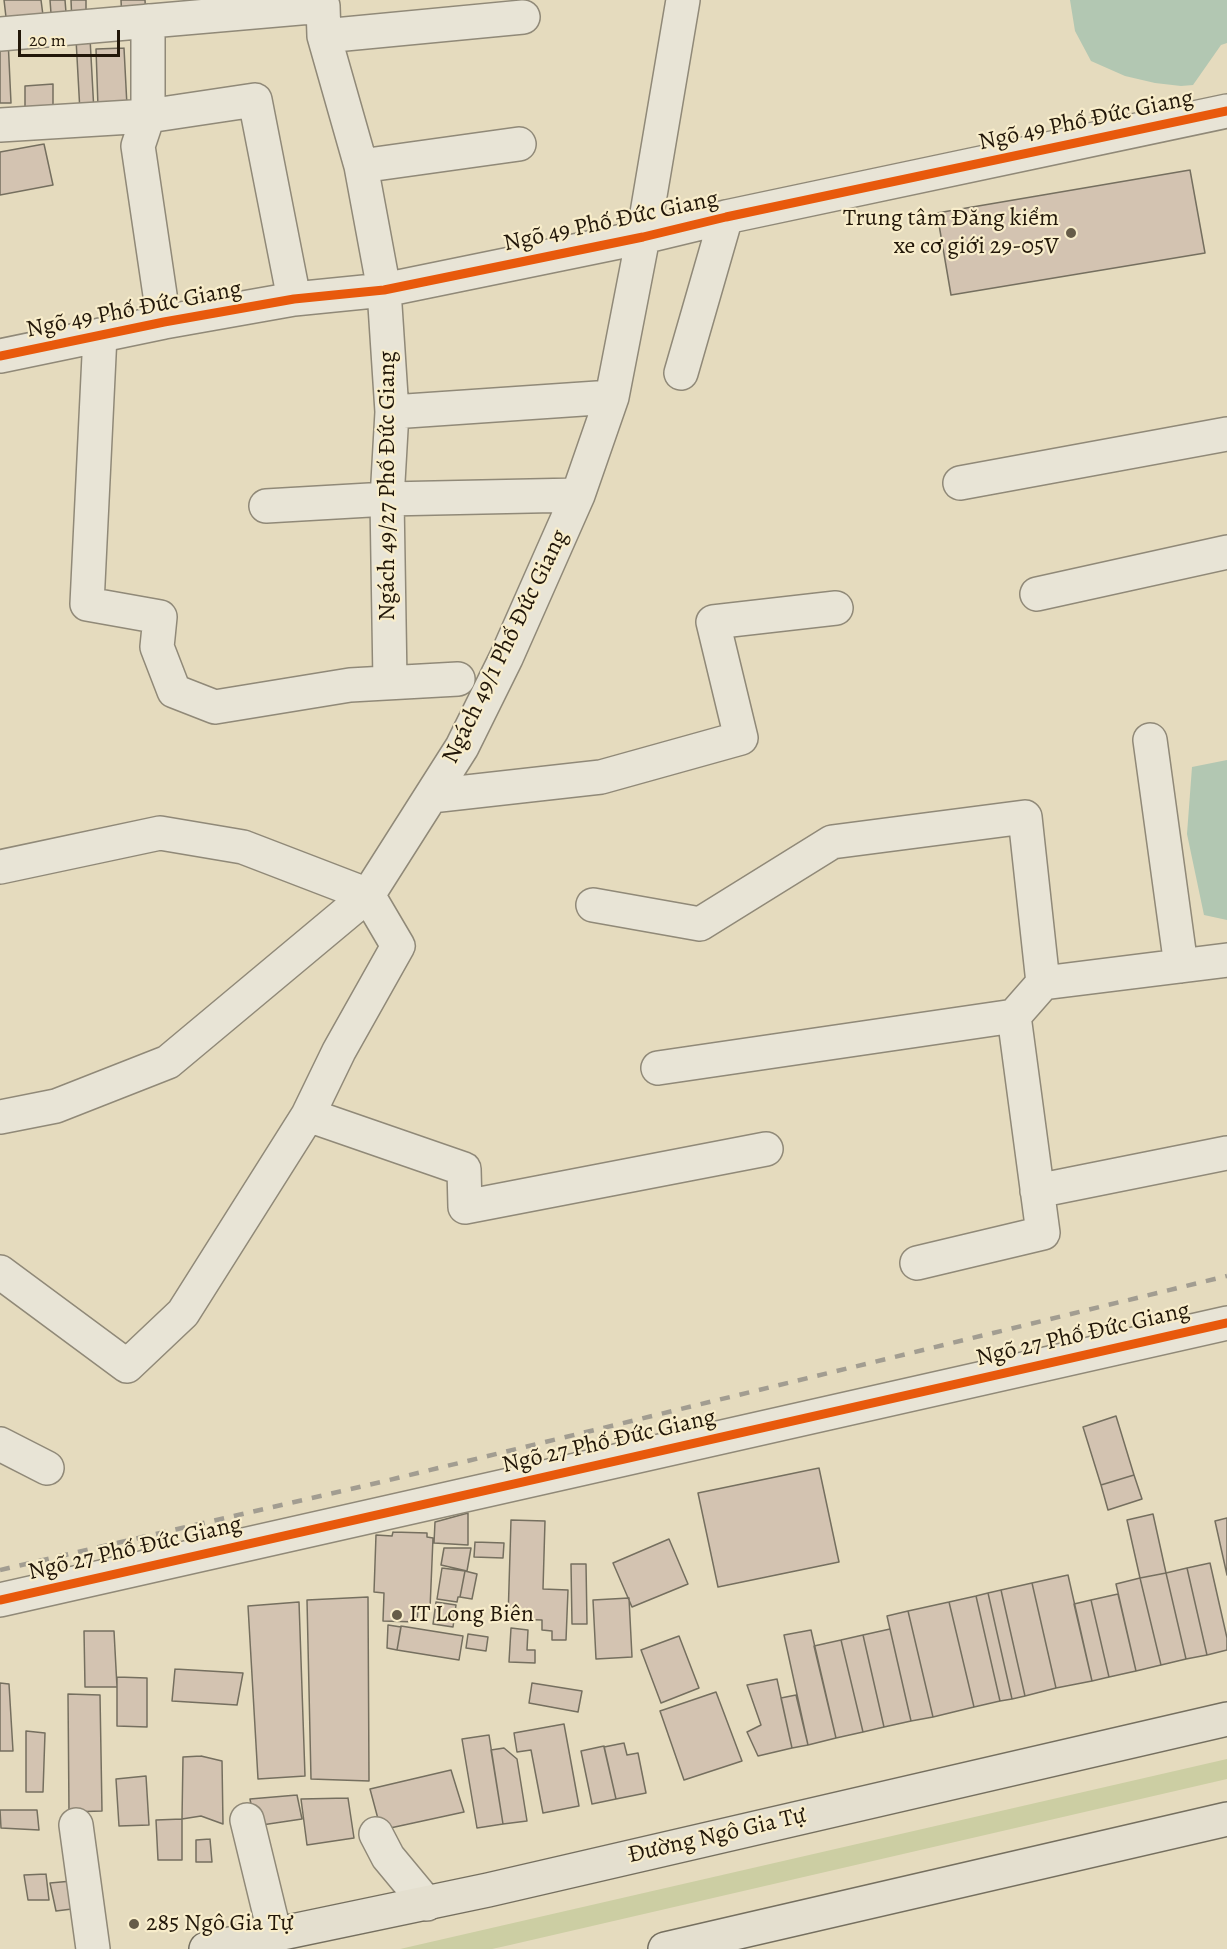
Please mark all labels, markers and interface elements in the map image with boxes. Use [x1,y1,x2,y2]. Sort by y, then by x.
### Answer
scale bar [21,18,123,56]
text: 20 m [29,28,66,52]
street label: Ngõ 49 Phố Đức Giang [976,84,1196,158]
street label: Ngõ 49 Phố Đức Giang [501,185,721,259]
place label: Trung tâm Đăng kiểm xe cơ giới 29-05V [843,205,1059,261]
marker: Trung tâm Đăng kiểm xe cơ giới 29-05V [1064,226,1078,240]
street label: Ngõ 49 Phố Đức Giang [24,275,244,345]
street label: Ngách 49/27 Phố Đức Giang [374,351,402,621]
street label: Ngách 49/1 Phố Đức Giang [437,525,575,769]
street label: Ngõ 27 Phố Đức Giang [973,1296,1193,1374]
street label: Ngõ 27 Phố Đức Giang [499,1403,719,1481]
street label: Ngõ 27 Phố Đức Giang [25,1510,245,1588]
place label: IT Long Biên [409,1601,534,1629]
marker: IT Long Biên [390,1608,404,1622]
street label: Đường Ngô Gia Tự [625,1801,809,1871]
place label: 285 Ngô Gia Tự [146,1910,293,1938]
marker: 285 Ngô Gia Tự [127,1917,141,1931]

